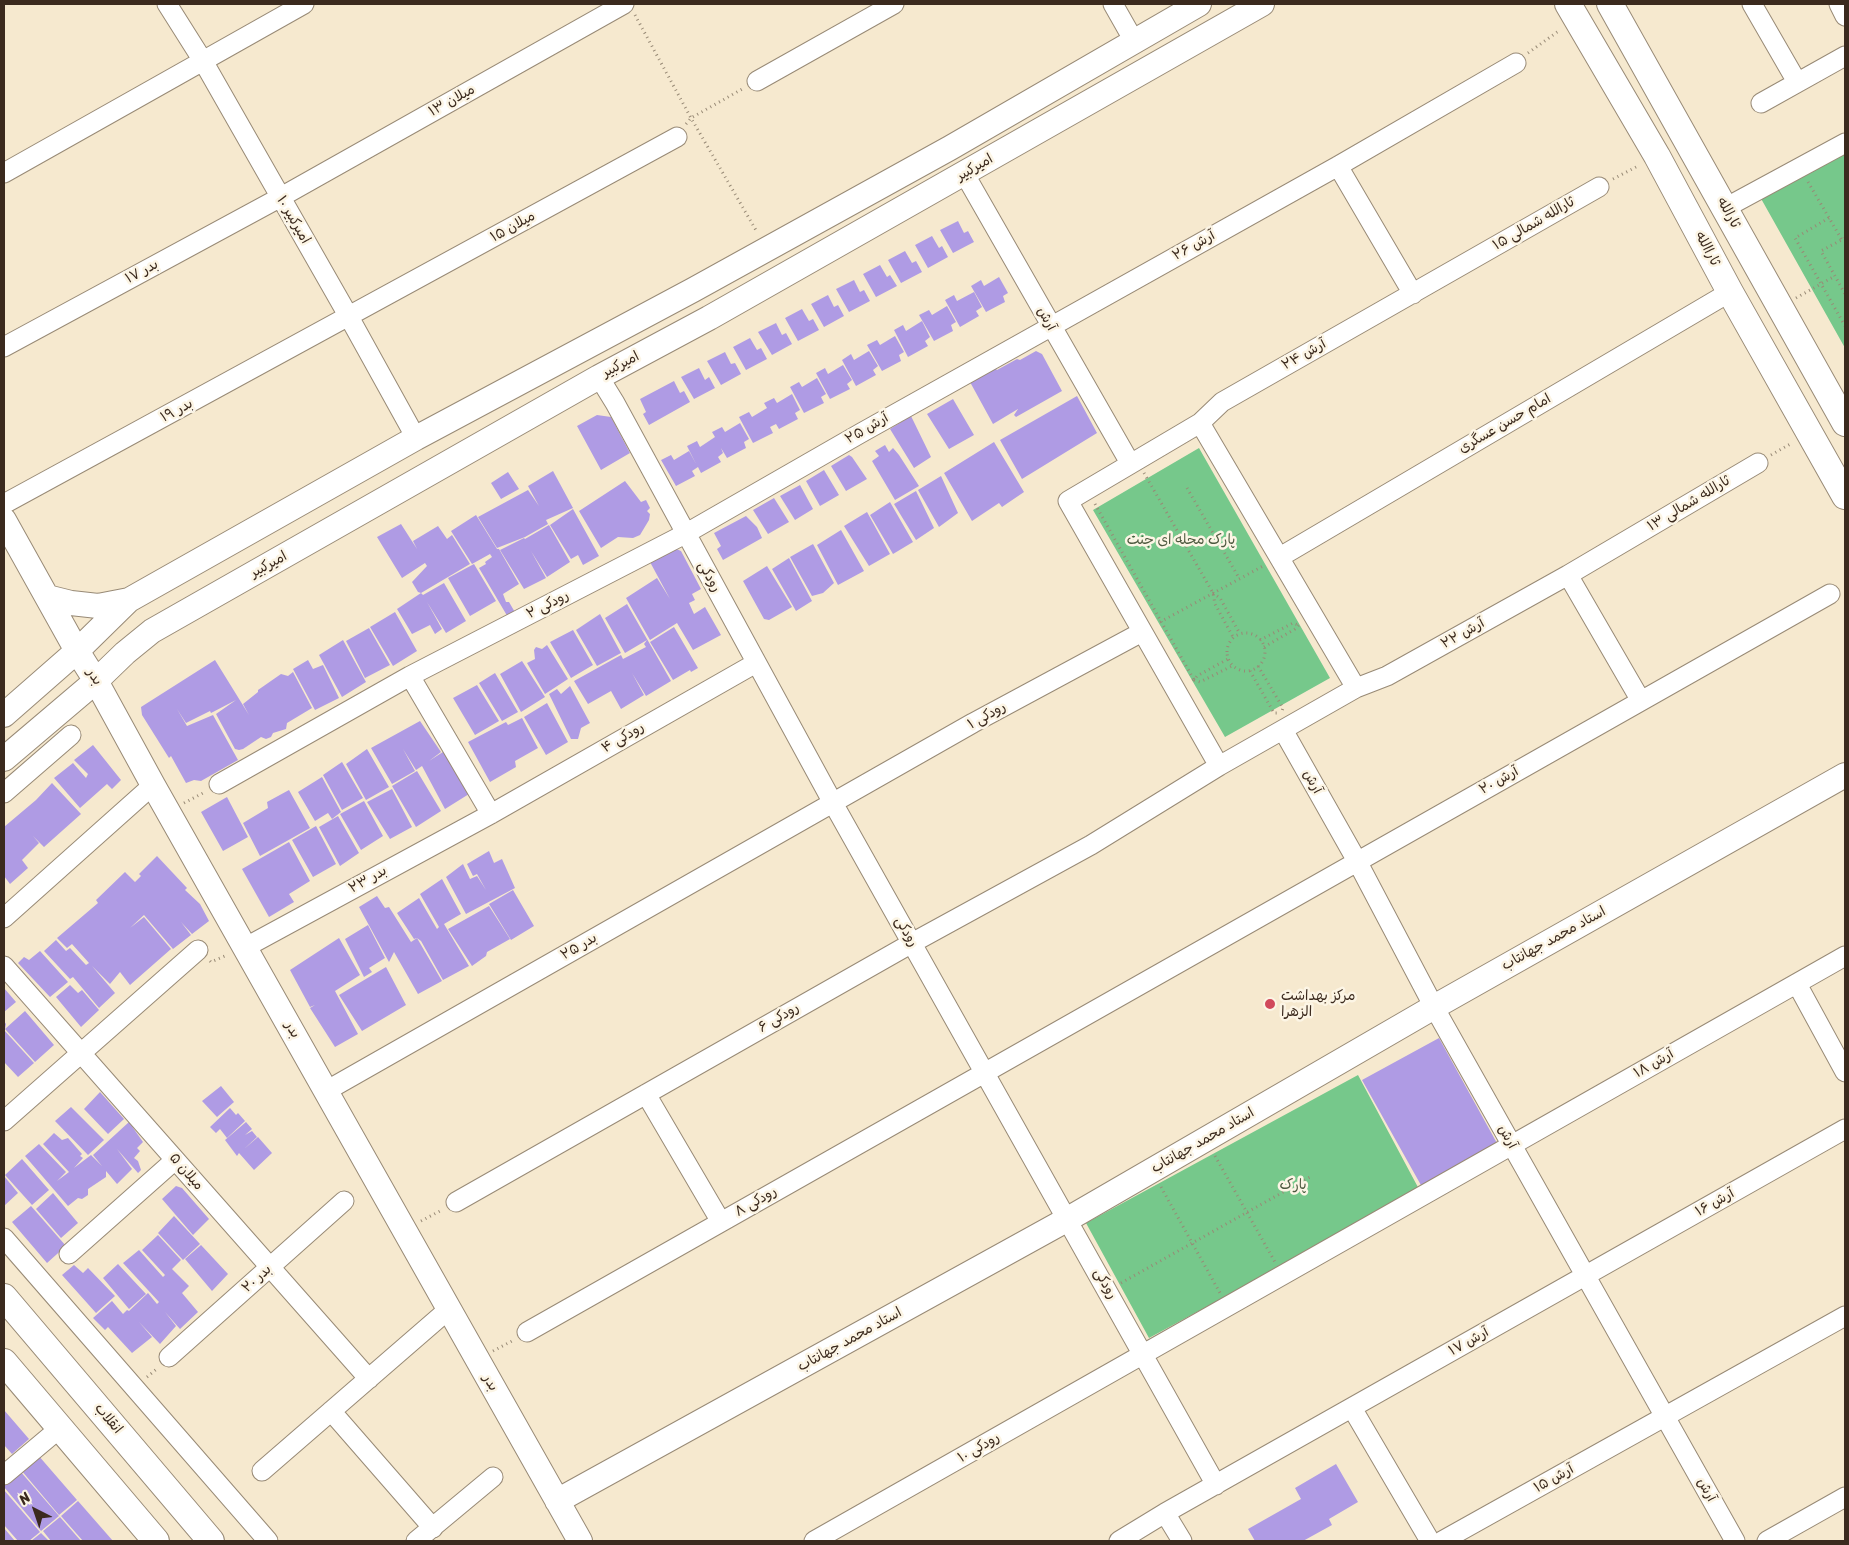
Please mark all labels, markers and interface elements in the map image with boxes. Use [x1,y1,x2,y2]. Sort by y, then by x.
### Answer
street label: میلان ۱۳ [426,81,478,121]
street label: امیرکبیر [954,151,996,185]
street label: امیرکبیر ۱۰ [273,193,313,247]
street label: ثارالله شمالی ۱۵ [1490,194,1578,254]
street label: ثارالله [1713,195,1743,231]
street label: میلان ۱۵ [488,208,538,246]
street label: آرش ۲۶ [1170,227,1218,265]
street label: ثاراالله [1691,229,1723,269]
street label: بدر ۱۷ [123,256,161,288]
street label: آرش [1033,304,1059,334]
street label: آرش ۲۴ [1279,336,1329,374]
street label: امیرکبیر [600,348,642,382]
street label: امام حسن عسگری [1456,391,1554,457]
street label: بدر ۱۹ [158,396,196,426]
street label: آرش ۲۵ [842,410,892,448]
street label: ثارالله شمالی ۱۳ [1645,473,1733,535]
park label: پارک محله ای جنت [1127,532,1235,548]
street label: امیرکبیر [248,548,290,582]
street label: رودکی [694,559,724,595]
street label: رودکی ۲ [524,587,572,623]
street label: آرش ۲۲ [1438,615,1488,653]
street label: بدر [83,666,105,688]
street label: رودکی ۱ [965,699,1009,733]
street label: رودکی ۴ [599,719,647,757]
street label: آرش ۲۰ [1476,763,1522,799]
street label: آرش [1299,767,1325,797]
street label: بدر ۲۳ [346,863,390,897]
street label: استاد محمد جهانتاب [1499,903,1609,975]
street label: رودکی [891,914,921,950]
street label: بدر ۲۵ [558,930,600,964]
place label: مرکز بهداشت الزهرا [1281,988,1355,1020]
marker: مرکز بهداشت الزهرا [1263,997,1277,1011]
street label: رودکی ۶ [756,1000,802,1036]
street label: بدر [281,1019,303,1041]
street label: آرش ۱۸ [1631,1046,1677,1082]
street label: استاد محمد جهانتاب [1148,1105,1258,1177]
street label: آرش [1494,1122,1520,1152]
street label: میلان ۵ [165,1150,207,1194]
park label: پارک [1279,1177,1307,1193]
street label: رودکی ۸ [732,1183,780,1221]
street label: آرش ۱۶ [1693,1186,1737,1220]
street label: بدر ۲۰ [239,1261,275,1297]
street label: رودکی [1090,1266,1120,1302]
street label: استاد محمد جهانتاب [795,1304,905,1376]
street label: آرش ۱۷ [1446,1324,1492,1360]
street label: بدر [479,1372,501,1394]
street label: انقلاب [90,1400,126,1438]
street label: رودکی ۱۰ [955,1429,1003,1467]
street label: آرش ۱۵ [1531,1461,1577,1497]
street label: آرش [1693,1475,1719,1505]
north arrow [10,1485,60,1535]
text: N [13,1486,37,1511]

